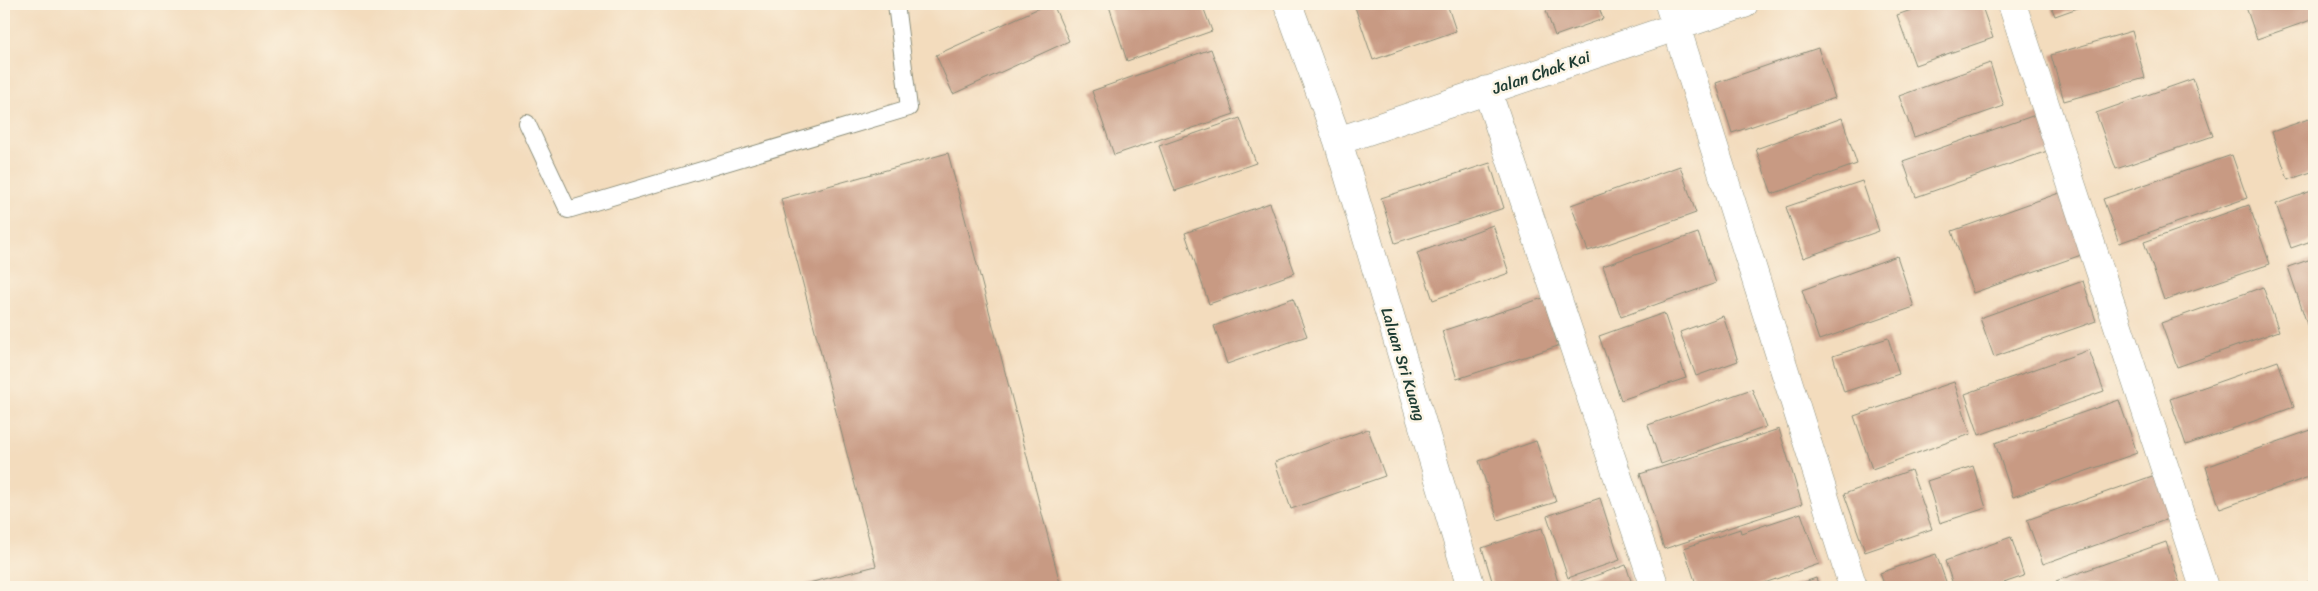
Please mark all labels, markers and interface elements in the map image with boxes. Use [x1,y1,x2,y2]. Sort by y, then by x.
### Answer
street label: Jalan Chak Kai [1487,42,1595,103]
street label: Laluan Sri Kuang [1372,304,1435,425]

